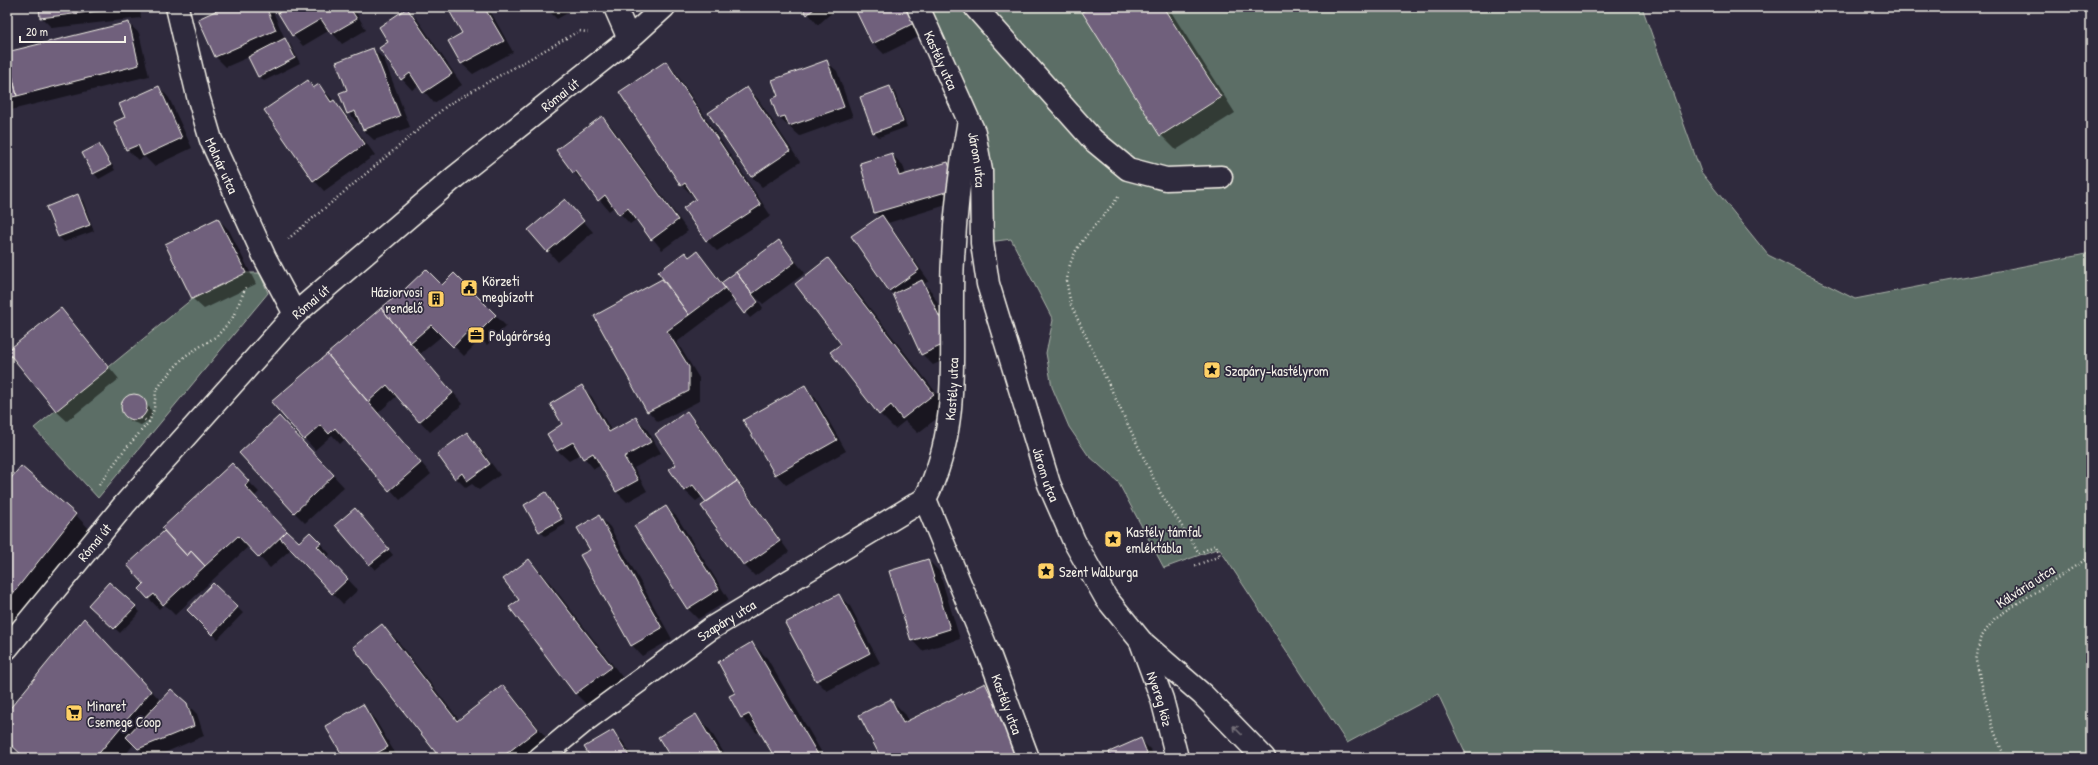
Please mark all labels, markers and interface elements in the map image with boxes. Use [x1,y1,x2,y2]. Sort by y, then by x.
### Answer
scale bar [20,18,125,44]
text: 20 m [26,23,48,40]
street label: Kastély utca [920,27,963,93]
street label: Római út [536,73,583,115]
street label: Járom utca [965,130,991,188]
street label: Molnár utca [201,134,244,197]
place label: Körzeti megbízott [482,271,534,307]
public building icon: Körzeti megbízott [459,278,479,298]
street label: Római út [287,279,333,323]
place label: Háziorvosi rendelő [371,282,423,317]
building icon: Háziorvosi rendelő [426,289,446,309]
office icon: Polgárőrség [466,325,486,345]
place label: Polgárőrség [489,326,550,346]
street label: Kastély utca [939,357,962,421]
place icon: Szapáry-kastélyrom [1202,360,1222,380]
place label: Szapáry-kastélyrom [1225,361,1329,381]
street label: Járom utca [1029,445,1065,505]
street label: Római út [73,519,115,565]
place label: Kastély támfal emléktábla [1126,522,1202,557]
place icon: Kastély támfal emléktábla [1103,529,1123,549]
street label: Kálvária utca [1992,560,2058,612]
place icon: Szent Walburga [1036,561,1056,581]
place label: Szent Walburga [1059,562,1138,582]
street label: Szapáry utca [693,594,759,645]
street label: Nyereg köz [1143,668,1178,728]
street label: Kastély utca [988,671,1028,737]
place label: Minaret Csemege Coop [87,696,161,732]
supermarket icon: Minaret Csemege Coop [64,703,84,723]
one-way arrow [1232,725,1242,735]

